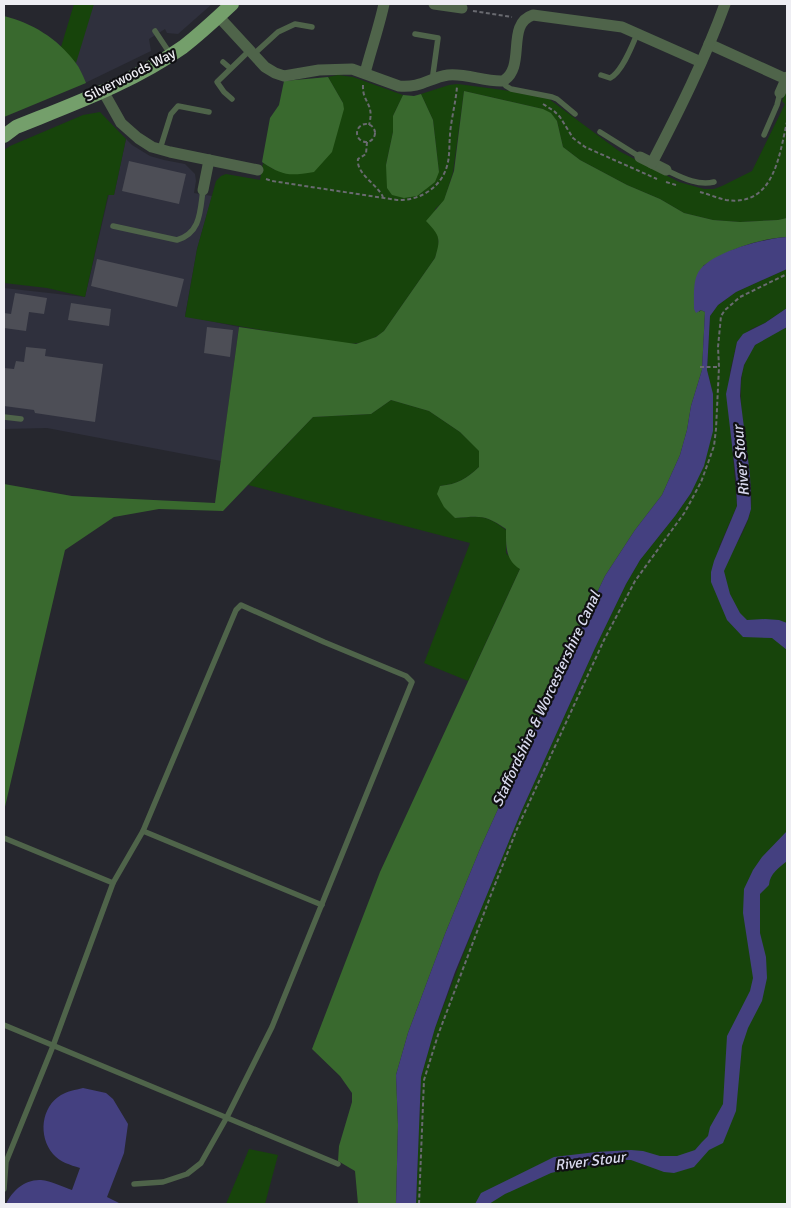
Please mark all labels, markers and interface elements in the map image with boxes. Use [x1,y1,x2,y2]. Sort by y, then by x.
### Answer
street label: Silverwoods Way [82,44,179,105]
water label: River Stour [729,422,753,497]
water label: Staffordshire & Worcestershire Canal [488,587,605,809]
water label: River Stour [554,1147,629,1174]

